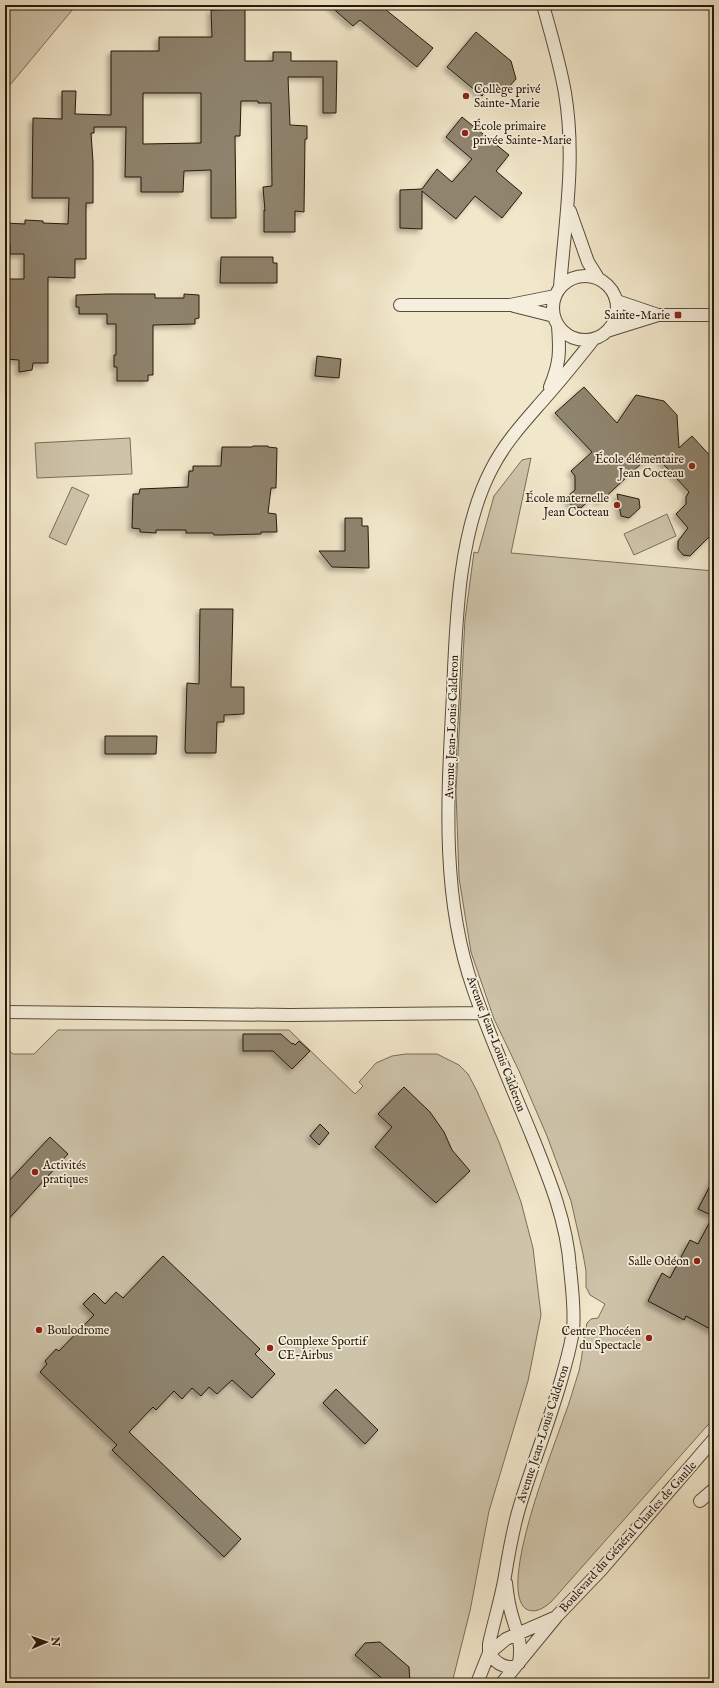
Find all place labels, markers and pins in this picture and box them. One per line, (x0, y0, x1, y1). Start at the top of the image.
place label: Collège privé Sainte-Marie (474, 82, 541, 111)
marker: Collège privé Sainte-Marie (461, 91, 471, 101)
place label: École primaire privée Sainte-Marie (473, 118, 572, 149)
marker: École primaire privée Sainte-Marie (460, 128, 470, 138)
place label: Sainte-Marie (604, 308, 670, 323)
marker: Sainte-Marie (673, 310, 683, 320)
place label: École élémentaire Jean Cocteau (595, 451, 684, 482)
marker: École élémentaire Jean Cocteau (687, 461, 697, 471)
place label: École maternelle Jean Cocteau (525, 490, 609, 521)
marker: École maternelle Jean Cocteau (612, 500, 622, 510)
place label: Activités pratiques (42, 1158, 88, 1188)
marker: Activités pratiques (30, 1167, 40, 1177)
place label: Salle Odéon (628, 1254, 690, 1269)
marker: Salle Odéon (692, 1256, 702, 1266)
place label: Boulodrome (47, 1323, 110, 1338)
place label: Centre Phocéen du Spectacle (562, 1324, 642, 1354)
marker: Boulodrome (34, 1325, 44, 1335)
marker: Centre Phocéen du Spectacle (644, 1333, 654, 1343)
place label: Complexe Sportif CE-Airbus (278, 1334, 369, 1363)
marker: Complexe Sportif CE-Airbus (265, 1343, 275, 1353)

